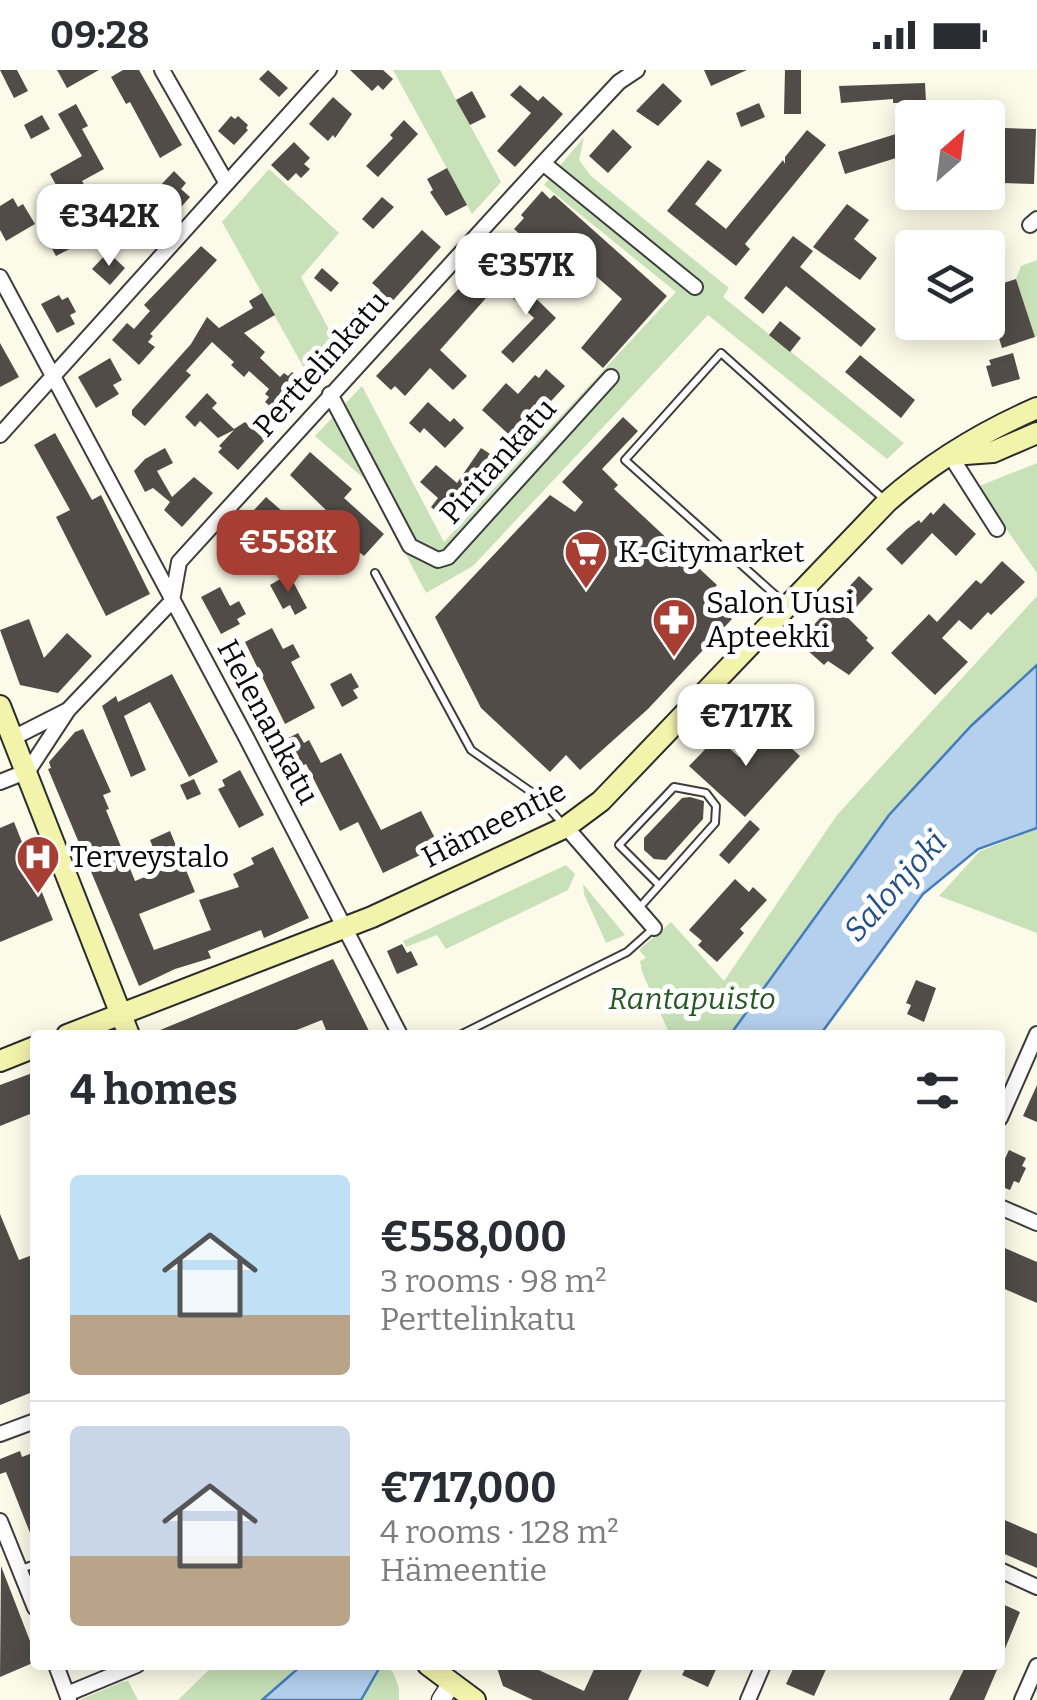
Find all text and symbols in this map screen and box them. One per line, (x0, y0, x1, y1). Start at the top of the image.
text: 09:28 (50, 12, 150, 58)
north arrow (895, 100, 1005, 210)
map controls (895, 100, 1005, 340)
pin: €342K (39, 184, 179, 269)
text: €342K (59, 197, 159, 235)
button: layers (895, 230, 1005, 340)
pin: €357K (456, 233, 596, 318)
text: €357K (477, 246, 575, 284)
street label: Perttelinkatu (246, 284, 396, 444)
street label: Piritankatu (432, 391, 564, 531)
pin: €558K (218, 510, 358, 595)
text: €558K (239, 523, 337, 561)
supermarket icon: K-Citymarket (563, 529, 609, 590)
place label: K-Citymarket (618, 534, 805, 570)
place label: Salon Uusi Apteekki (706, 585, 855, 655)
pharmacy icon: Salon Uusi Apteekki (651, 597, 697, 658)
street label: Helenankatu (210, 634, 326, 810)
pin: €717K (676, 684, 816, 769)
text: €717K (699, 697, 793, 735)
street label: Hämeentie (416, 772, 572, 876)
water label: Salonjoki (836, 823, 954, 949)
hospital icon: Terveystalo (15, 834, 61, 895)
place label: Terveystalo (70, 839, 229, 875)
park label: Rantapuisto (608, 981, 776, 1017)
icon: filters (910, 1063, 965, 1118)
text: 4 homes (70, 1065, 238, 1115)
text: €558,000 (380, 1212, 567, 1262)
icon: home (150, 1215, 270, 1335)
text: 3 rooms · 98 m² (380, 1262, 607, 1300)
text: Perttelinkatu (380, 1300, 576, 1338)
text: €717,000 (380, 1463, 557, 1513)
icon: home (150, 1466, 270, 1586)
text: 4 rooms · 128 m² (380, 1513, 619, 1551)
text: Hämeentie (380, 1551, 547, 1589)

